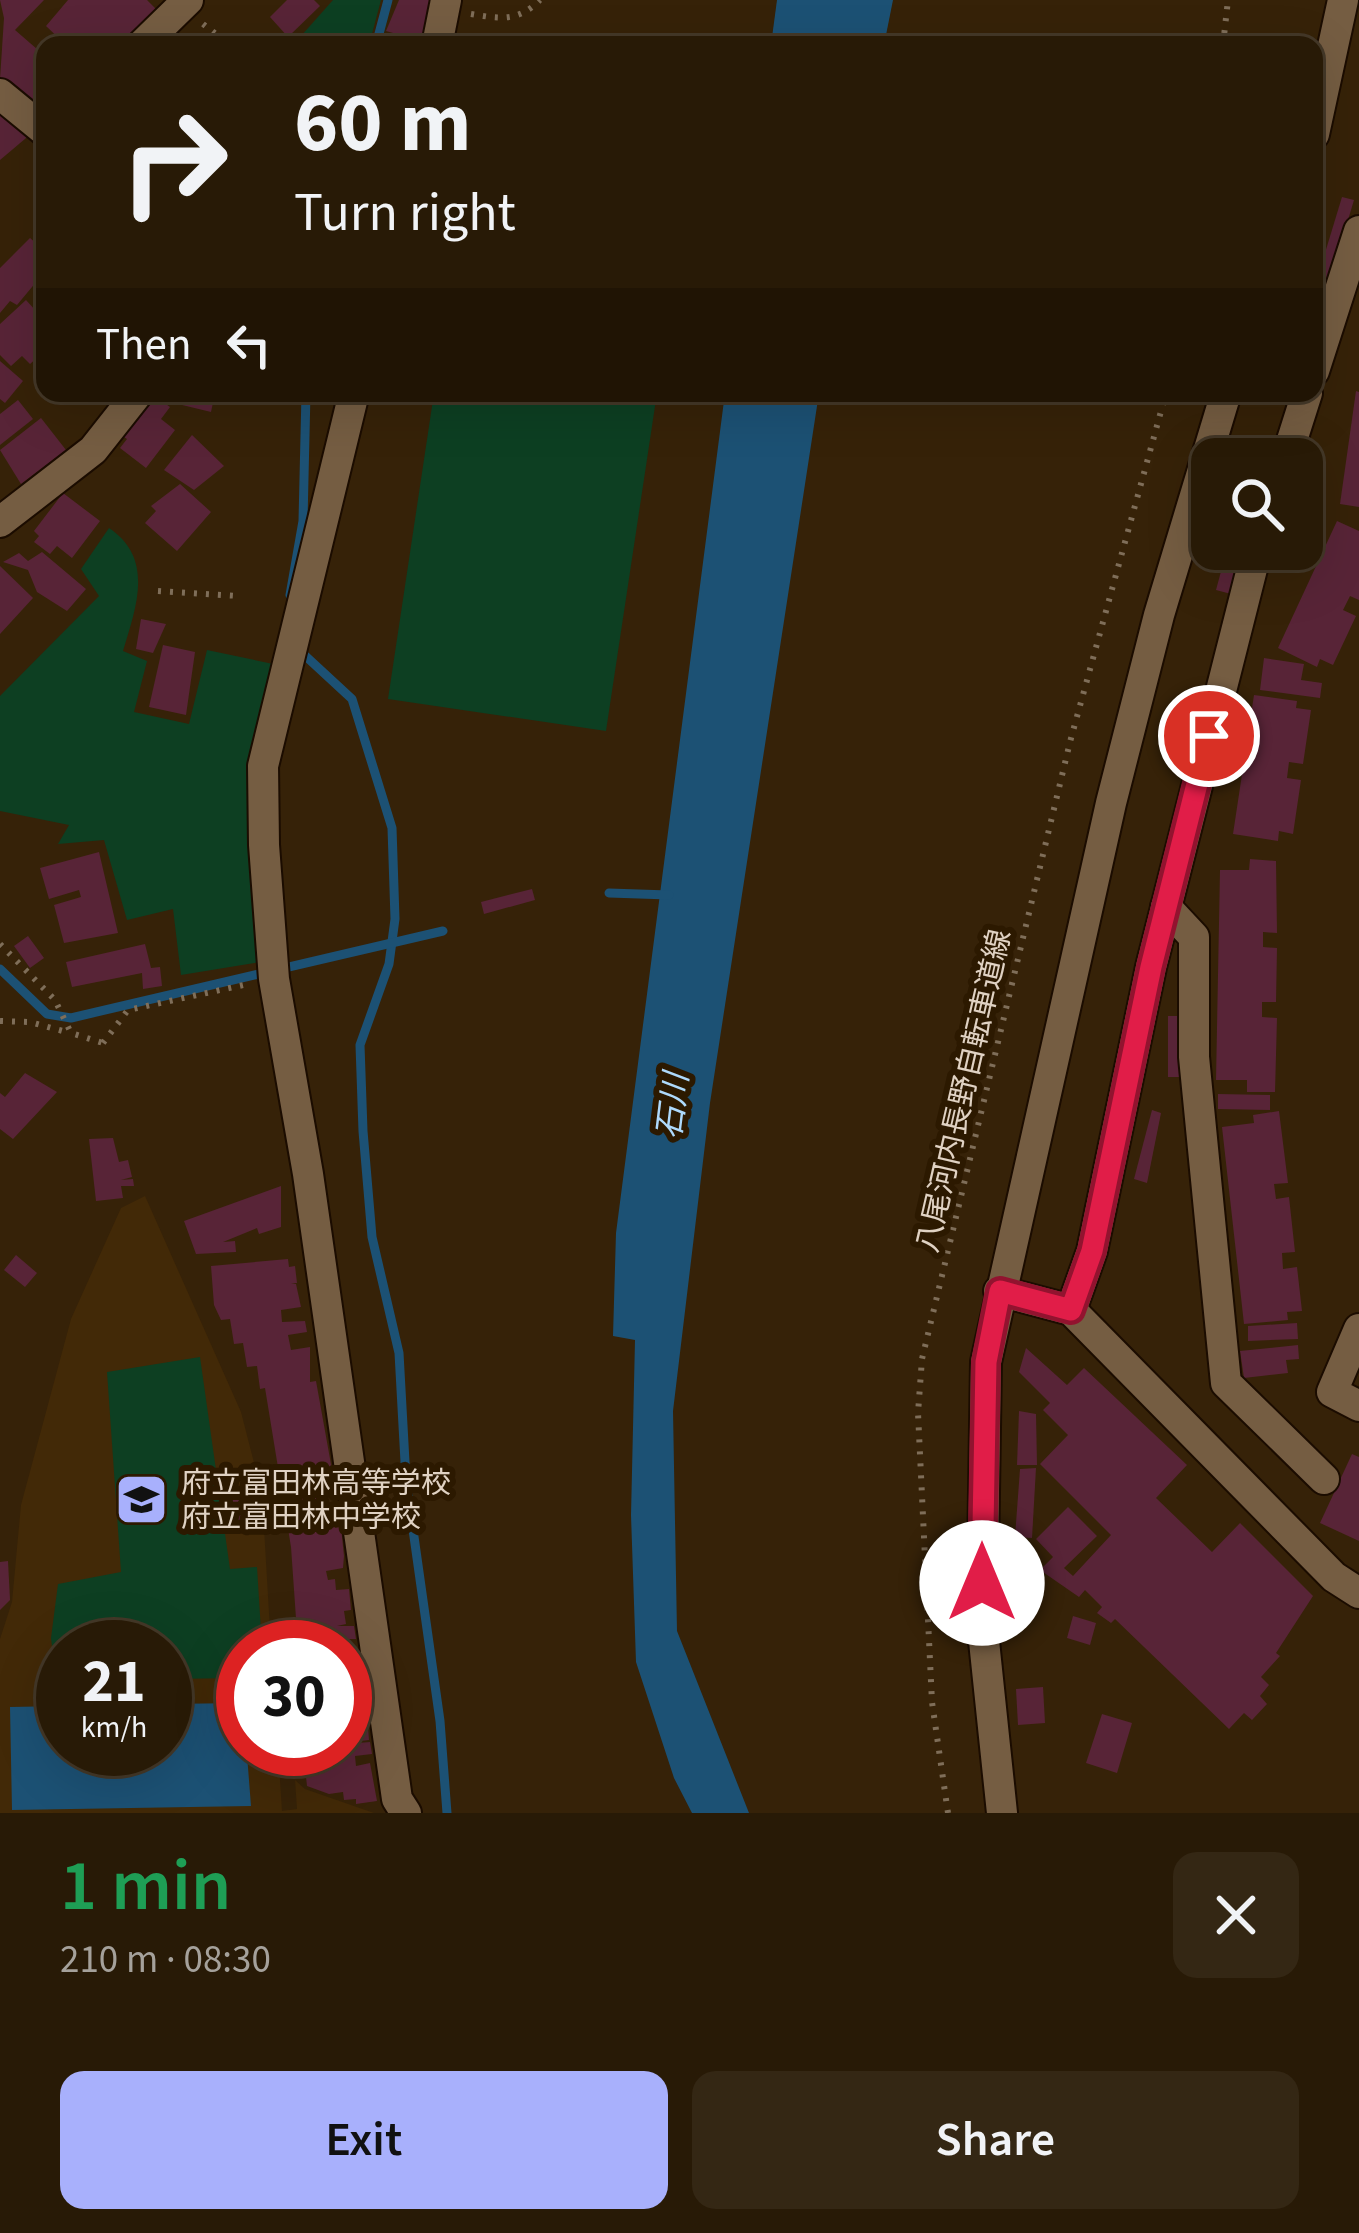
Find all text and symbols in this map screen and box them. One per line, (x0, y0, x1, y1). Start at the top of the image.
text: 60 m (294, 64, 472, 184)
icon: right (96, 84, 252, 240)
text: Turn right (294, 175, 516, 252)
icon: left (216, 312, 282, 378)
text: Then (96, 313, 192, 377)
map controls (1191, 438, 1323, 570)
button: search (1191, 438, 1323, 570)
pin (1158, 685, 1260, 787)
icon: arrive (1176, 703, 1242, 769)
street label: 八尾河内長野自転車道線 (906, 925, 1022, 1257)
water label: 石川 (646, 1067, 701, 1142)
place label: 府立富田林高等学校 府立富田林中学校 (181, 1462, 451, 1539)
school or university icon: 府立富田林高等学校 府立富田林中学校 (114, 1472, 170, 1528)
position arrow (919, 1520, 1045, 1646)
speed limit sign: 30 (216, 1620, 372, 1776)
text: 21 (82, 1640, 146, 1725)
text: km/h (81, 1706, 147, 1749)
text: 1 min (60, 1835, 231, 1938)
button: close (1173, 1852, 1299, 1978)
text: 210 m · 08:30 (60, 1932, 271, 1988)
button: Exit (60, 2071, 668, 2209)
button: Share (692, 2071, 1299, 2209)

